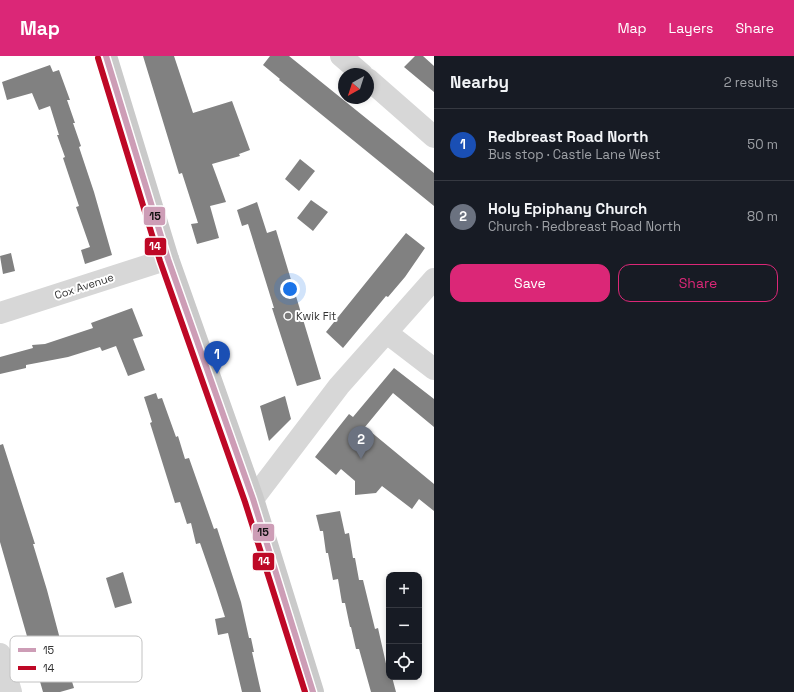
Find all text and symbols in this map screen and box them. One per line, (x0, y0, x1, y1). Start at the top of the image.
text: Map (20, 16, 60, 41)
text: Map (617, 19, 647, 37)
text: Layers (669, 19, 713, 37)
text: Share (735, 19, 774, 37)
north arrow (338, 68, 374, 104)
text: Nearby (450, 71, 509, 93)
text: 2 results (724, 74, 778, 91)
text: Redbreast Road North (488, 127, 648, 146)
text: 1 (460, 136, 466, 153)
text: 50 m (747, 136, 778, 153)
text: Bus stop · Castle Lane West (488, 146, 660, 163)
text: Holy Epiphany Church (488, 199, 647, 218)
line badge: 15 (143, 206, 166, 226)
text: 2 (459, 208, 467, 225)
text: 80 m (747, 208, 778, 225)
text: 15 (149, 209, 161, 223)
text: Church · Redbreast Road North (488, 218, 681, 235)
line badge: 14 (144, 237, 167, 256)
text: 14 (149, 239, 161, 253)
button: Save (450, 264, 610, 302)
button: Share (618, 264, 778, 302)
street label: Cox Avenue (53, 270, 115, 302)
your location (280, 279, 300, 299)
place label: Kwik Fit (296, 309, 336, 323)
marker: Kwik Fit (283, 311, 293, 321)
pin: 1 (204, 341, 230, 374)
pin: 2 (348, 426, 374, 459)
line badge: 15 (252, 523, 275, 542)
text: 15 (257, 525, 269, 539)
line badge: 14 (252, 552, 275, 571)
text: 14 (258, 554, 270, 568)
map controls (386, 572, 422, 680)
button: + (386, 572, 422, 608)
button: − (386, 608, 422, 644)
legend (10, 636, 142, 682)
text: 15 (43, 643, 55, 657)
button: locate (386, 644, 422, 680)
text: 14 (43, 661, 55, 675)

